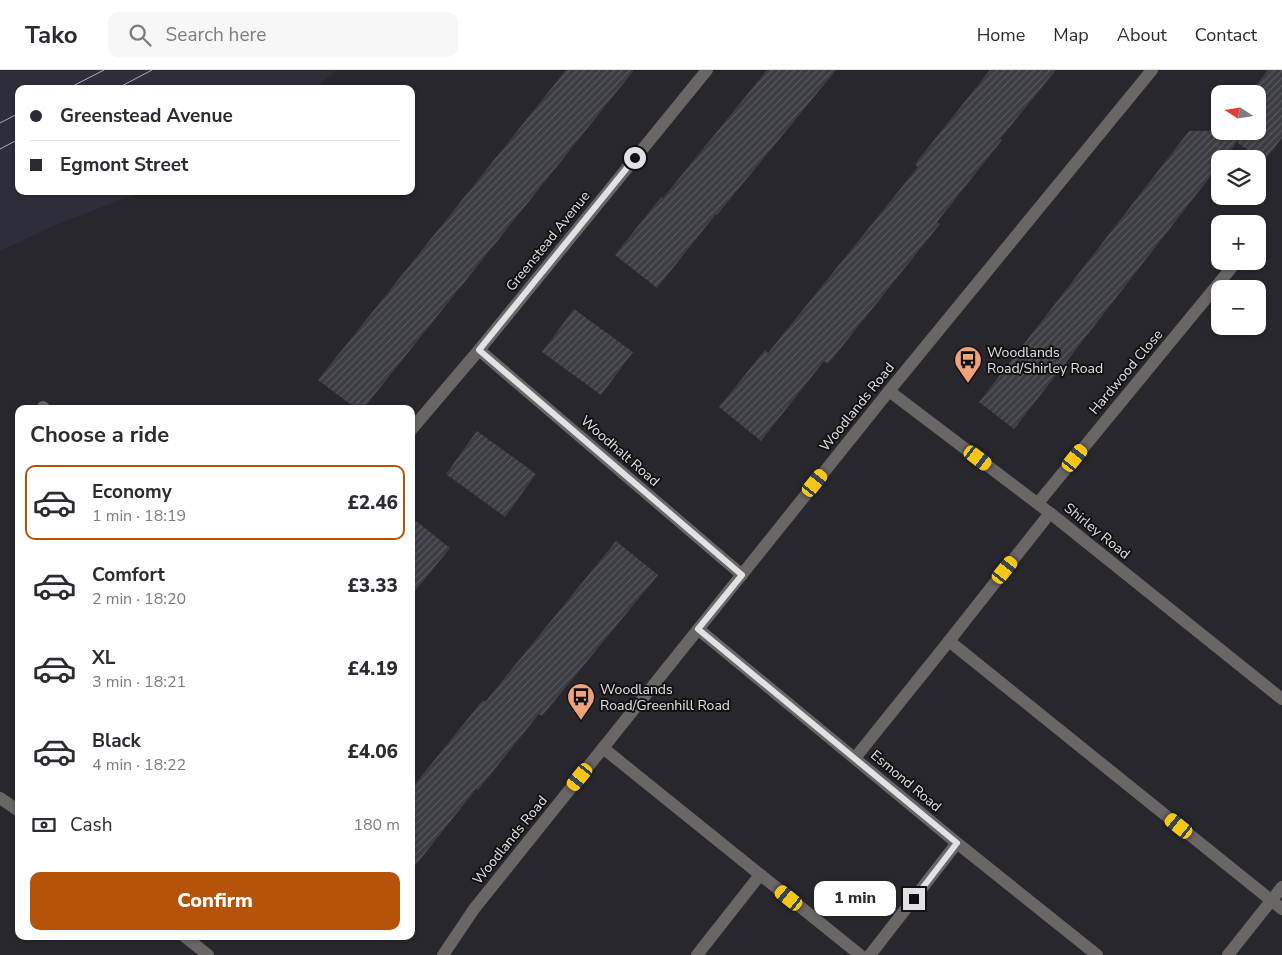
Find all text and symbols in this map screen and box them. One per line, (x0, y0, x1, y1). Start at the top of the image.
search box (108, 12, 458, 57)
text: Tako (25, 19, 78, 51)
icon: search (126, 21, 154, 49)
text: Search here (166, 22, 266, 48)
text: Home (977, 23, 1025, 47)
text: Map (1053, 23, 1089, 47)
text: About (1117, 23, 1167, 47)
text: Contact (1195, 23, 1257, 47)
north arrow (1211, 85, 1266, 140)
map controls (1211, 85, 1266, 335)
text: Greenstead Avenue (60, 103, 233, 129)
route start (624, 147, 646, 169)
button: layers (1211, 150, 1266, 205)
text: Egmont Street (60, 152, 188, 178)
street label: Greenstead Avenue (502, 187, 594, 295)
button: + (1211, 215, 1266, 270)
button: − (1211, 280, 1266, 335)
street label: Hardwood Close (1085, 325, 1167, 419)
place label: Woodlands Road/Shirley Road (987, 343, 1103, 378)
bus stop icon: Woodlands Road/Shirley Road (953, 345, 983, 384)
street label: Woodlands Road (815, 359, 899, 455)
street label: Woodhalt Road (576, 411, 664, 491)
text: Choose a ride (30, 420, 169, 450)
car (1059, 442, 1090, 474)
car (961, 443, 994, 473)
car (799, 467, 830, 499)
text: Economy (92, 479, 172, 505)
icon: car (32, 480, 77, 525)
text: £2.46 (347, 490, 398, 516)
street label: Shirley Road (1060, 499, 1134, 563)
text: 1 min · 18:19 (92, 505, 186, 527)
car (989, 554, 1020, 586)
text: Comfort (92, 562, 165, 588)
icon: car (32, 563, 77, 608)
text: £3.33 (347, 573, 398, 599)
text: 2 min · 18:20 (92, 588, 186, 610)
text: XL (92, 645, 115, 671)
icon: car (32, 646, 77, 691)
text: £4.19 (347, 656, 398, 682)
text: 3 min · 18:21 (92, 671, 186, 693)
place label: Woodlands Road/Greenhill Road (600, 680, 730, 715)
bus stop icon: Woodlands Road/Greenhill Road (566, 682, 596, 721)
text: Black (92, 728, 141, 754)
icon: car (32, 729, 77, 774)
text: £4.06 (347, 739, 398, 765)
street label: Esmond Road (867, 746, 945, 816)
text: 4 min · 18:22 (92, 754, 186, 776)
car (564, 761, 595, 793)
street label: Woodlands Road (468, 792, 552, 888)
icon: cash (30, 811, 58, 839)
car (1162, 811, 1195, 841)
text: Cash (70, 812, 112, 838)
text: 180 m (353, 814, 400, 836)
button: Confirm (30, 872, 400, 930)
callout: 1 min (814, 882, 896, 916)
car (772, 883, 805, 913)
text: 1 min (834, 887, 876, 909)
route end (903, 888, 925, 910)

